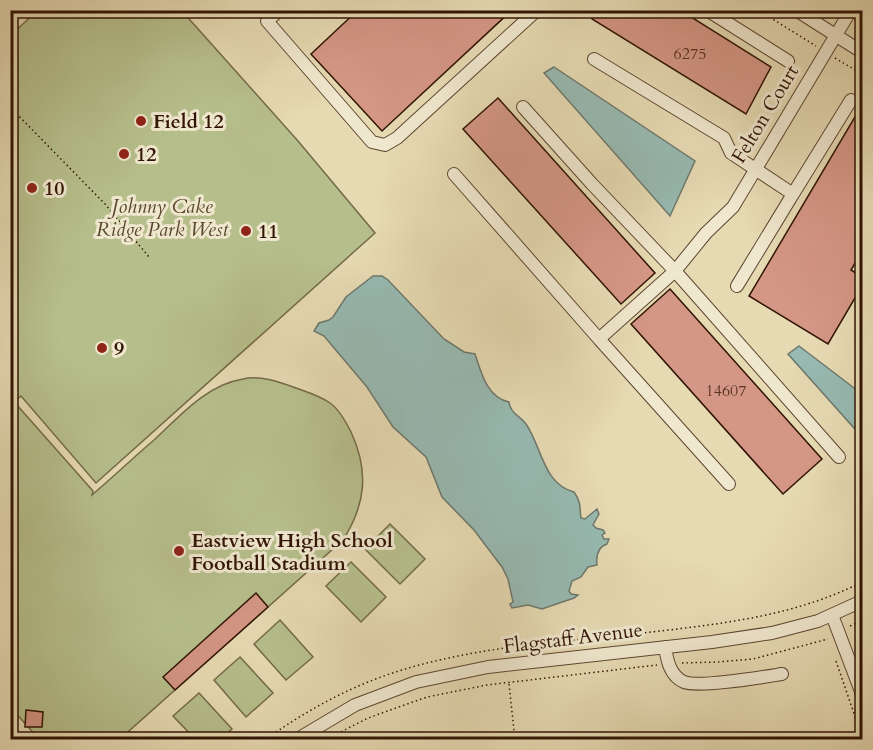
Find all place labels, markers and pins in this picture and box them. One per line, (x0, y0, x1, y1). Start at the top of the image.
place label: Field 12 (153, 108, 224, 135)
marker: Field 12 (134, 114, 148, 128)
place label: 12 (136, 141, 157, 168)
marker: 12 (117, 147, 131, 161)
place label: 10 (44, 175, 65, 202)
marker: 10 (25, 181, 39, 195)
place label: 11 (258, 218, 279, 245)
marker: 11 (239, 224, 253, 238)
place label: 9 (114, 335, 124, 362)
marker: 9 (95, 341, 109, 355)
place label: Eastview High School Football Stadium (191, 527, 393, 577)
marker: Eastview High School Football Stadium (172, 544, 186, 558)

